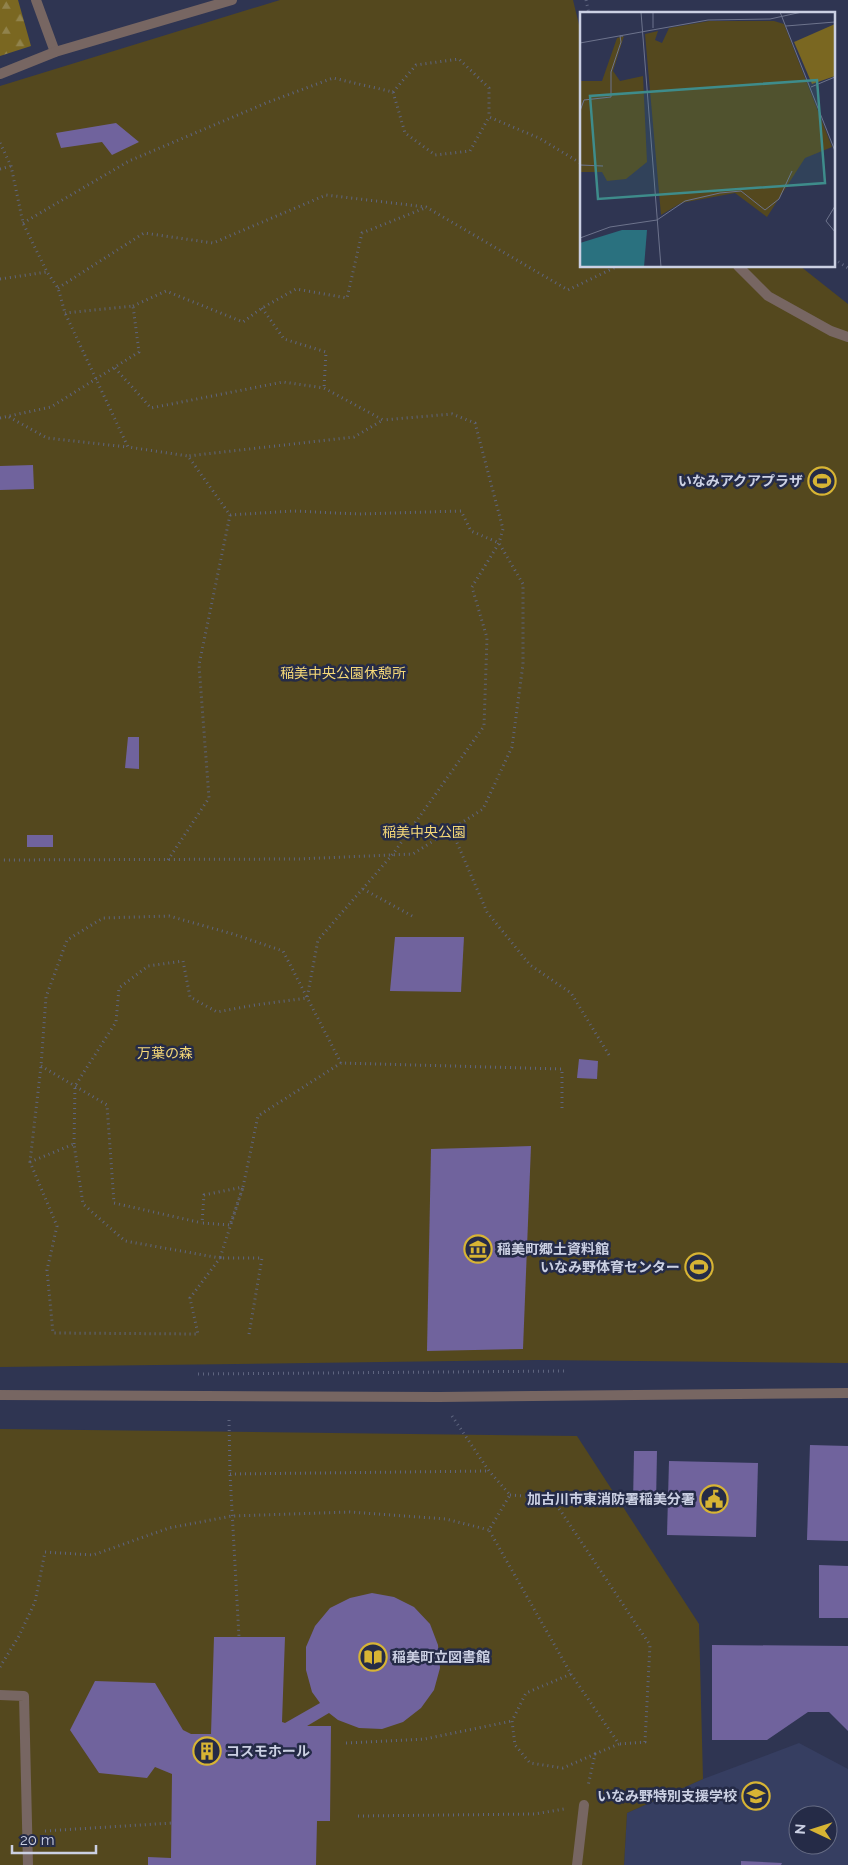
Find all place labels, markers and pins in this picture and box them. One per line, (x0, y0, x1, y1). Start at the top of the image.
sports icon: いなみアクアプラザ (807, 466, 837, 496)
place label: いなみアクアプラザ (678, 473, 803, 489)
museum icon: 稲美町郷土資料館 (463, 1234, 493, 1264)
place label: 稲美町郷土資料館 (497, 1241, 609, 1257)
sports icon: いなみ野体育センター (684, 1252, 714, 1282)
place label: いなみ野体育センター (540, 1259, 680, 1275)
public building icon: 加古川市東消防署稲美分署 (699, 1484, 729, 1514)
place label: 加古川市東消防署稲美分署 (527, 1491, 695, 1507)
library icon: 稲美町立図書館 (358, 1642, 388, 1672)
place label: 稲美町立図書館 (392, 1649, 490, 1665)
building icon: コスモホール (192, 1736, 222, 1766)
place label: コスモホール (226, 1743, 310, 1759)
school or university icon: いなみ野特別支援学校 (741, 1781, 771, 1811)
place label: いなみ野特別支援学校 (597, 1788, 737, 1804)

